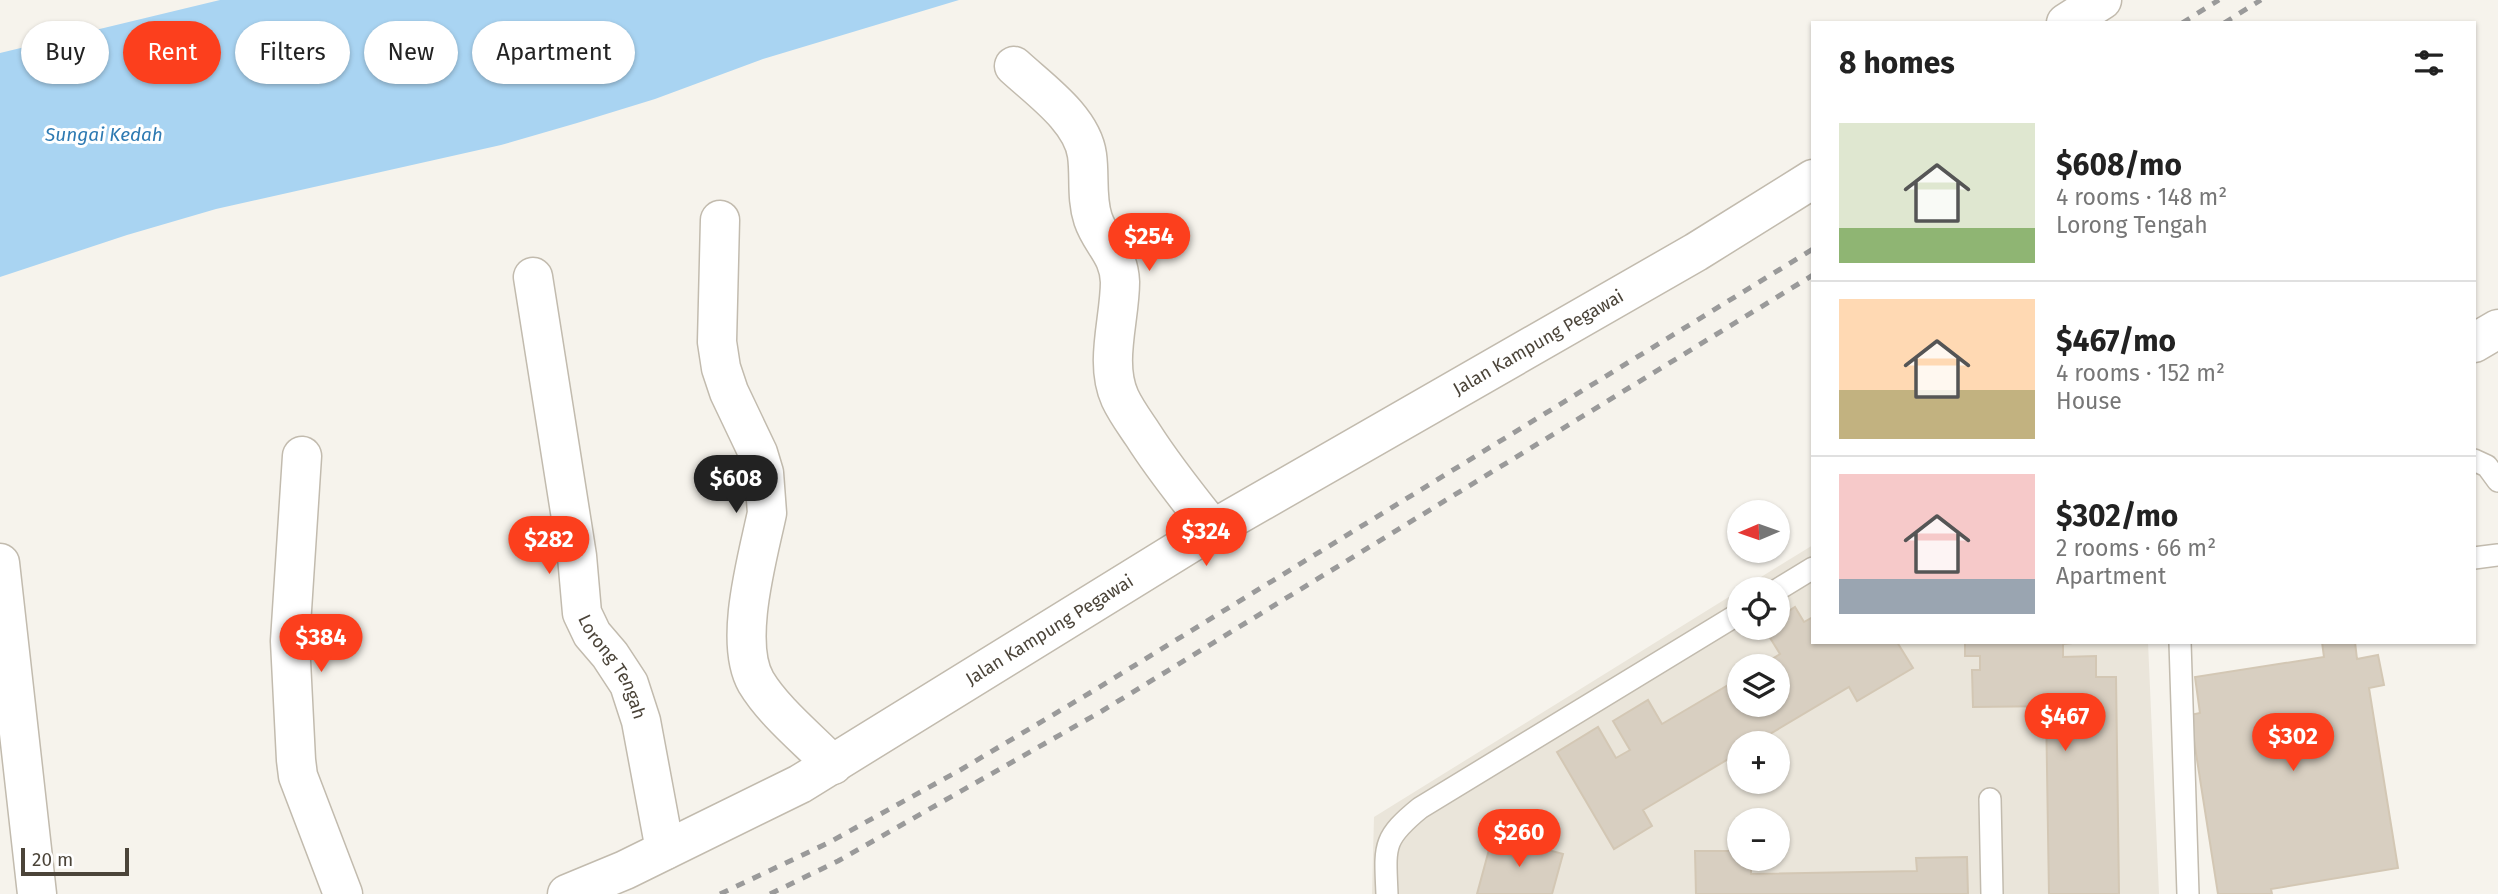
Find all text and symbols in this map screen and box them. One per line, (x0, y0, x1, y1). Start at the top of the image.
chip: Buy (21, 21, 109, 84)
chip: Rent (123, 21, 221, 84)
chip: Filters (235, 21, 350, 84)
chip: New (364, 21, 458, 84)
chip: Apartment (472, 21, 635, 84)
icon: filters (2410, 44, 2448, 82)
text: 8 homes (1839, 45, 1955, 81)
water label: Sungai Kedah (44, 123, 163, 146)
text: $608/mo (2056, 147, 2182, 183)
icon: home (1895, 151, 1979, 235)
text: 4 rooms · 148 m² (2056, 183, 2227, 211)
text: Lorong Tengah (2056, 211, 2208, 239)
pin: $254 (1108, 214, 1190, 273)
text: $254 (1124, 222, 1174, 250)
street label: Jalan Kampung Pegawai (1449, 285, 1627, 400)
text: $467/mo (2056, 323, 2176, 359)
icon: home (1895, 327, 1979, 411)
text: 4 rooms · 152 m² (2056, 359, 2225, 387)
text: House (2056, 387, 2122, 415)
pin: $608 (695, 456, 777, 515)
text: $608 (710, 464, 762, 492)
text: $302/mo (2056, 498, 2178, 534)
north arrow (1727, 500, 1790, 564)
map controls (1727, 500, 1790, 871)
icon: home (1895, 502, 1979, 586)
pin: $324 (1165, 508, 1247, 568)
pin: $282 (508, 516, 590, 576)
text: $324 (1182, 517, 1230, 545)
text: $282 (524, 525, 574, 553)
text: 2 rooms · 66 m² (2056, 534, 2216, 562)
text: Apartment (2056, 562, 2166, 590)
street label: Jalan Kampung Pegawai (962, 570, 1137, 690)
button: locate (1727, 577, 1790, 640)
street label: Lorong Tengah (573, 611, 651, 722)
pin: $384 (280, 614, 362, 674)
text: $384 (296, 623, 346, 651)
button: layers (1727, 654, 1790, 717)
pin: $467 (2024, 694, 2106, 753)
text: $467 (2041, 702, 2089, 730)
pin: $302 (2252, 714, 2334, 773)
text: $302 (2268, 722, 2318, 750)
button: + (1727, 731, 1790, 794)
button: − (1727, 808, 1790, 871)
pin: $260 (1478, 810, 1560, 869)
text: $260 (1494, 818, 1544, 846)
scale bar (21, 845, 130, 877)
text: 20 m (32, 848, 73, 871)

